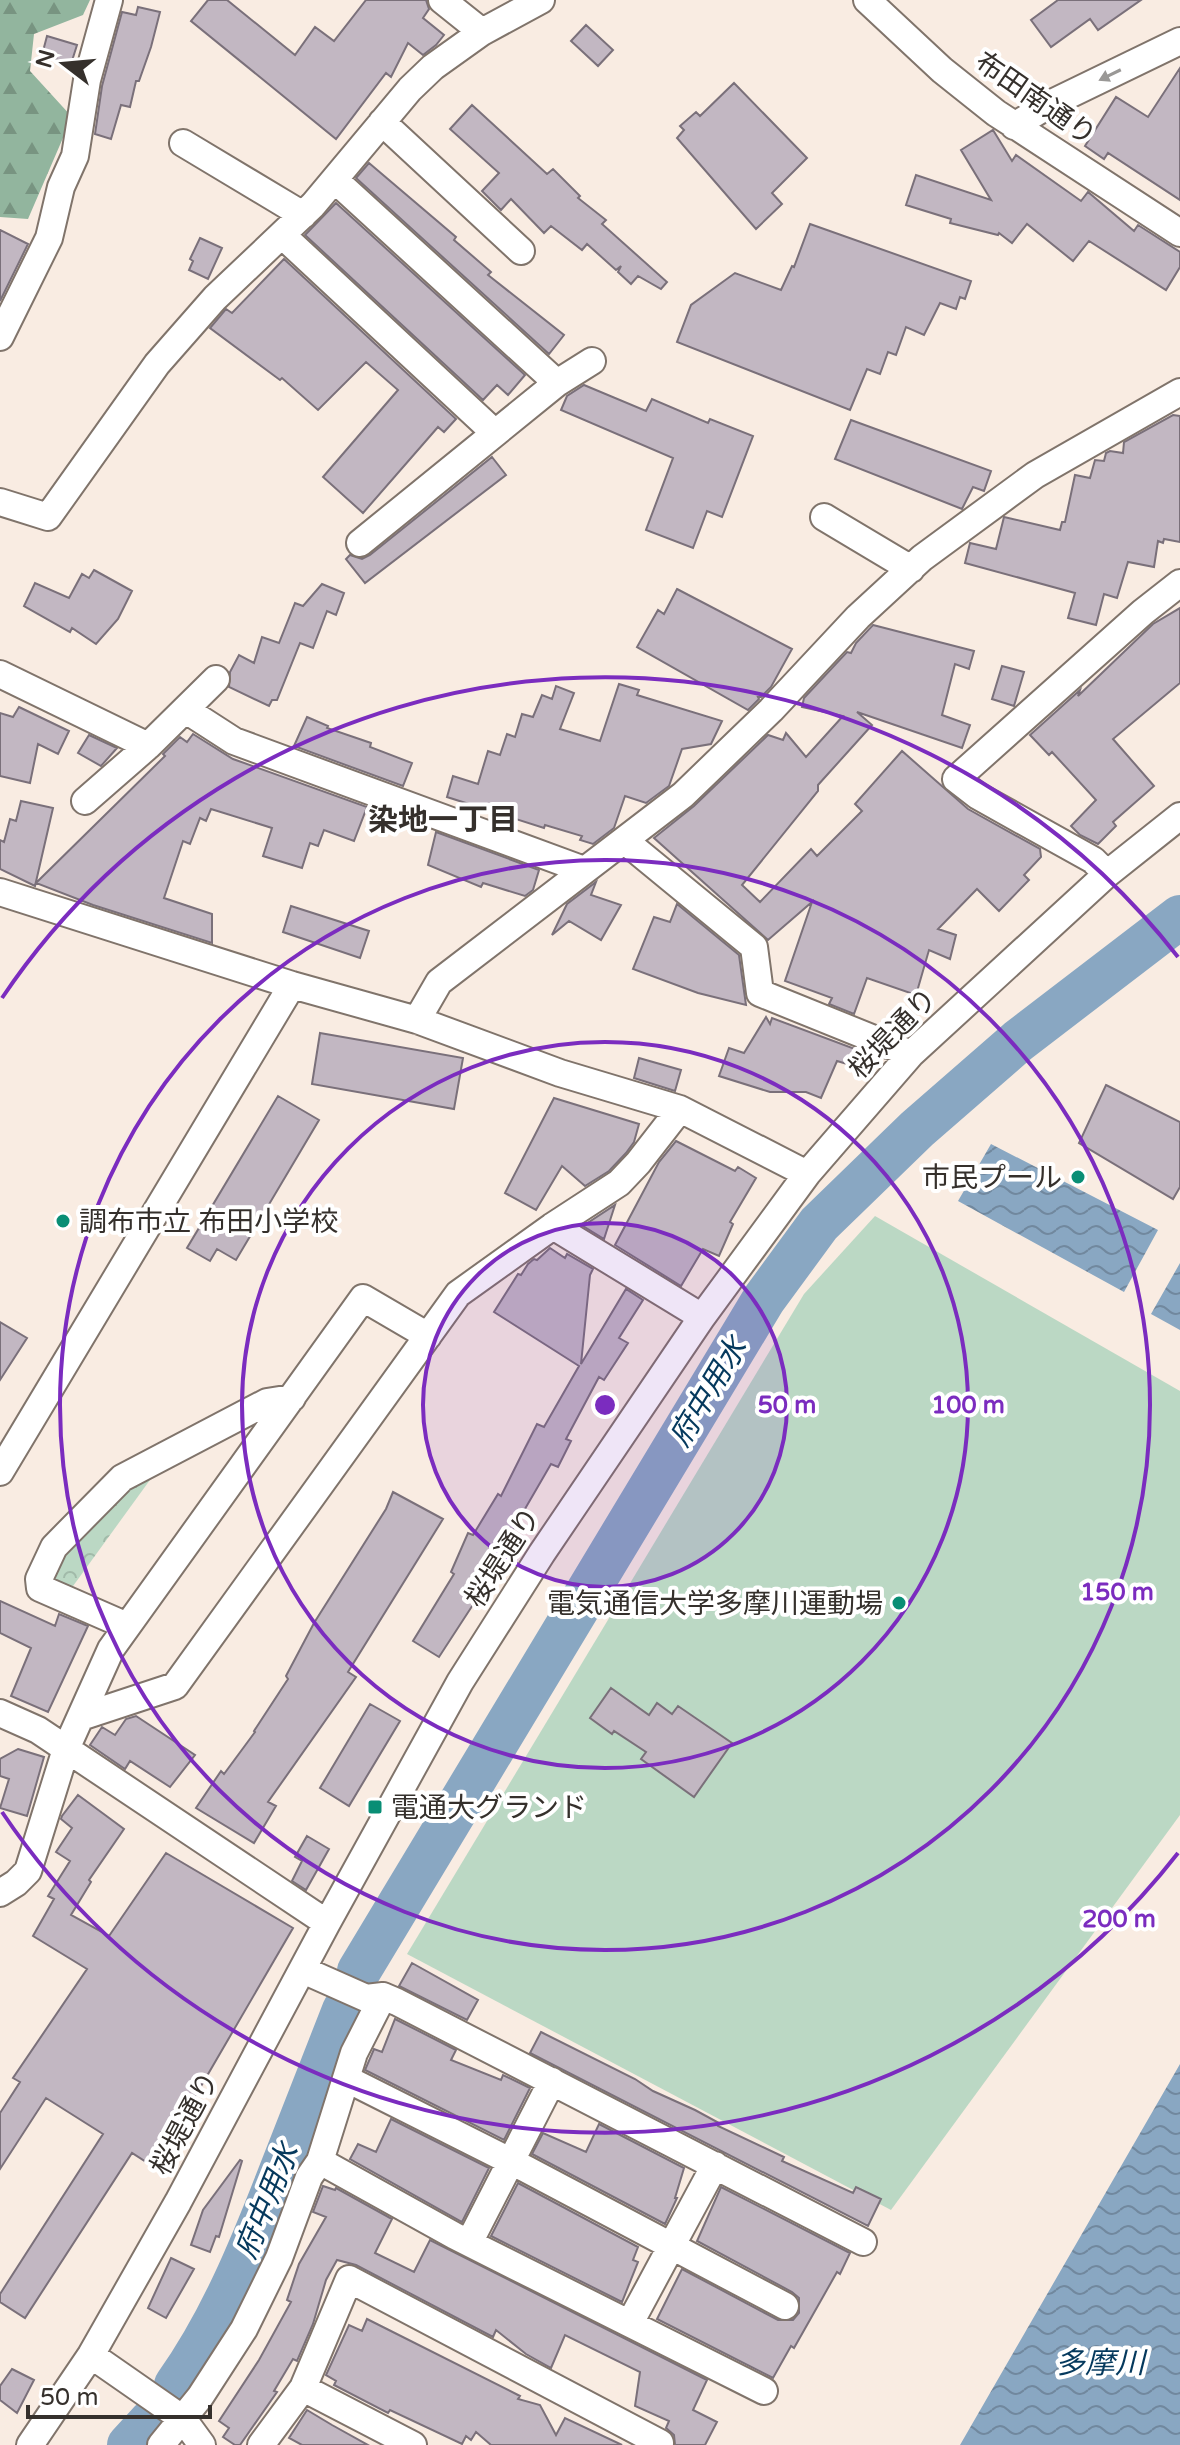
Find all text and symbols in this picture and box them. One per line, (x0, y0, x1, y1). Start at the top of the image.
north arrow (24, 24, 104, 104)
street label: 布田南通り (968, 45, 1103, 153)
text: N (31, 47, 61, 71)
one-way arrow (1098, 68, 1122, 82)
district label: 染地一丁目 (368, 802, 518, 839)
street label: 桜堤通り (842, 982, 944, 1086)
place label: 市民プール (922, 1161, 1062, 1195)
marker: 市民プール (1069, 1168, 1087, 1186)
place label: 調布市立 布田小学校 (79, 1205, 338, 1239)
marker: 調布市立 布田小学校 (54, 1212, 72, 1230)
water label: 府中用水 (662, 1329, 757, 1453)
centre of rings (591, 1391, 619, 1419)
text: 50 m (758, 1391, 816, 1420)
text: 100 m (931, 1391, 1005, 1420)
street label: 桜堤通り (458, 1501, 548, 1614)
text: 150 m (1080, 1578, 1154, 1607)
place label: 電気通信大学多摩川運動場 (547, 1587, 883, 1621)
marker: 電気通信大学多摩川運動場 (890, 1594, 908, 1612)
place label: 電通大グランド (391, 1791, 587, 1825)
marker: 電通大グランド (366, 1798, 384, 1816)
text: 200 m (1082, 1905, 1156, 1934)
street label: 桜堤通り (144, 2066, 226, 2181)
water label: 府中用水 (228, 2136, 308, 2264)
water label: 多摩川 (1055, 2345, 1148, 2382)
scale bar (28, 2369, 210, 2419)
text: 50 m (40, 2383, 98, 2412)

